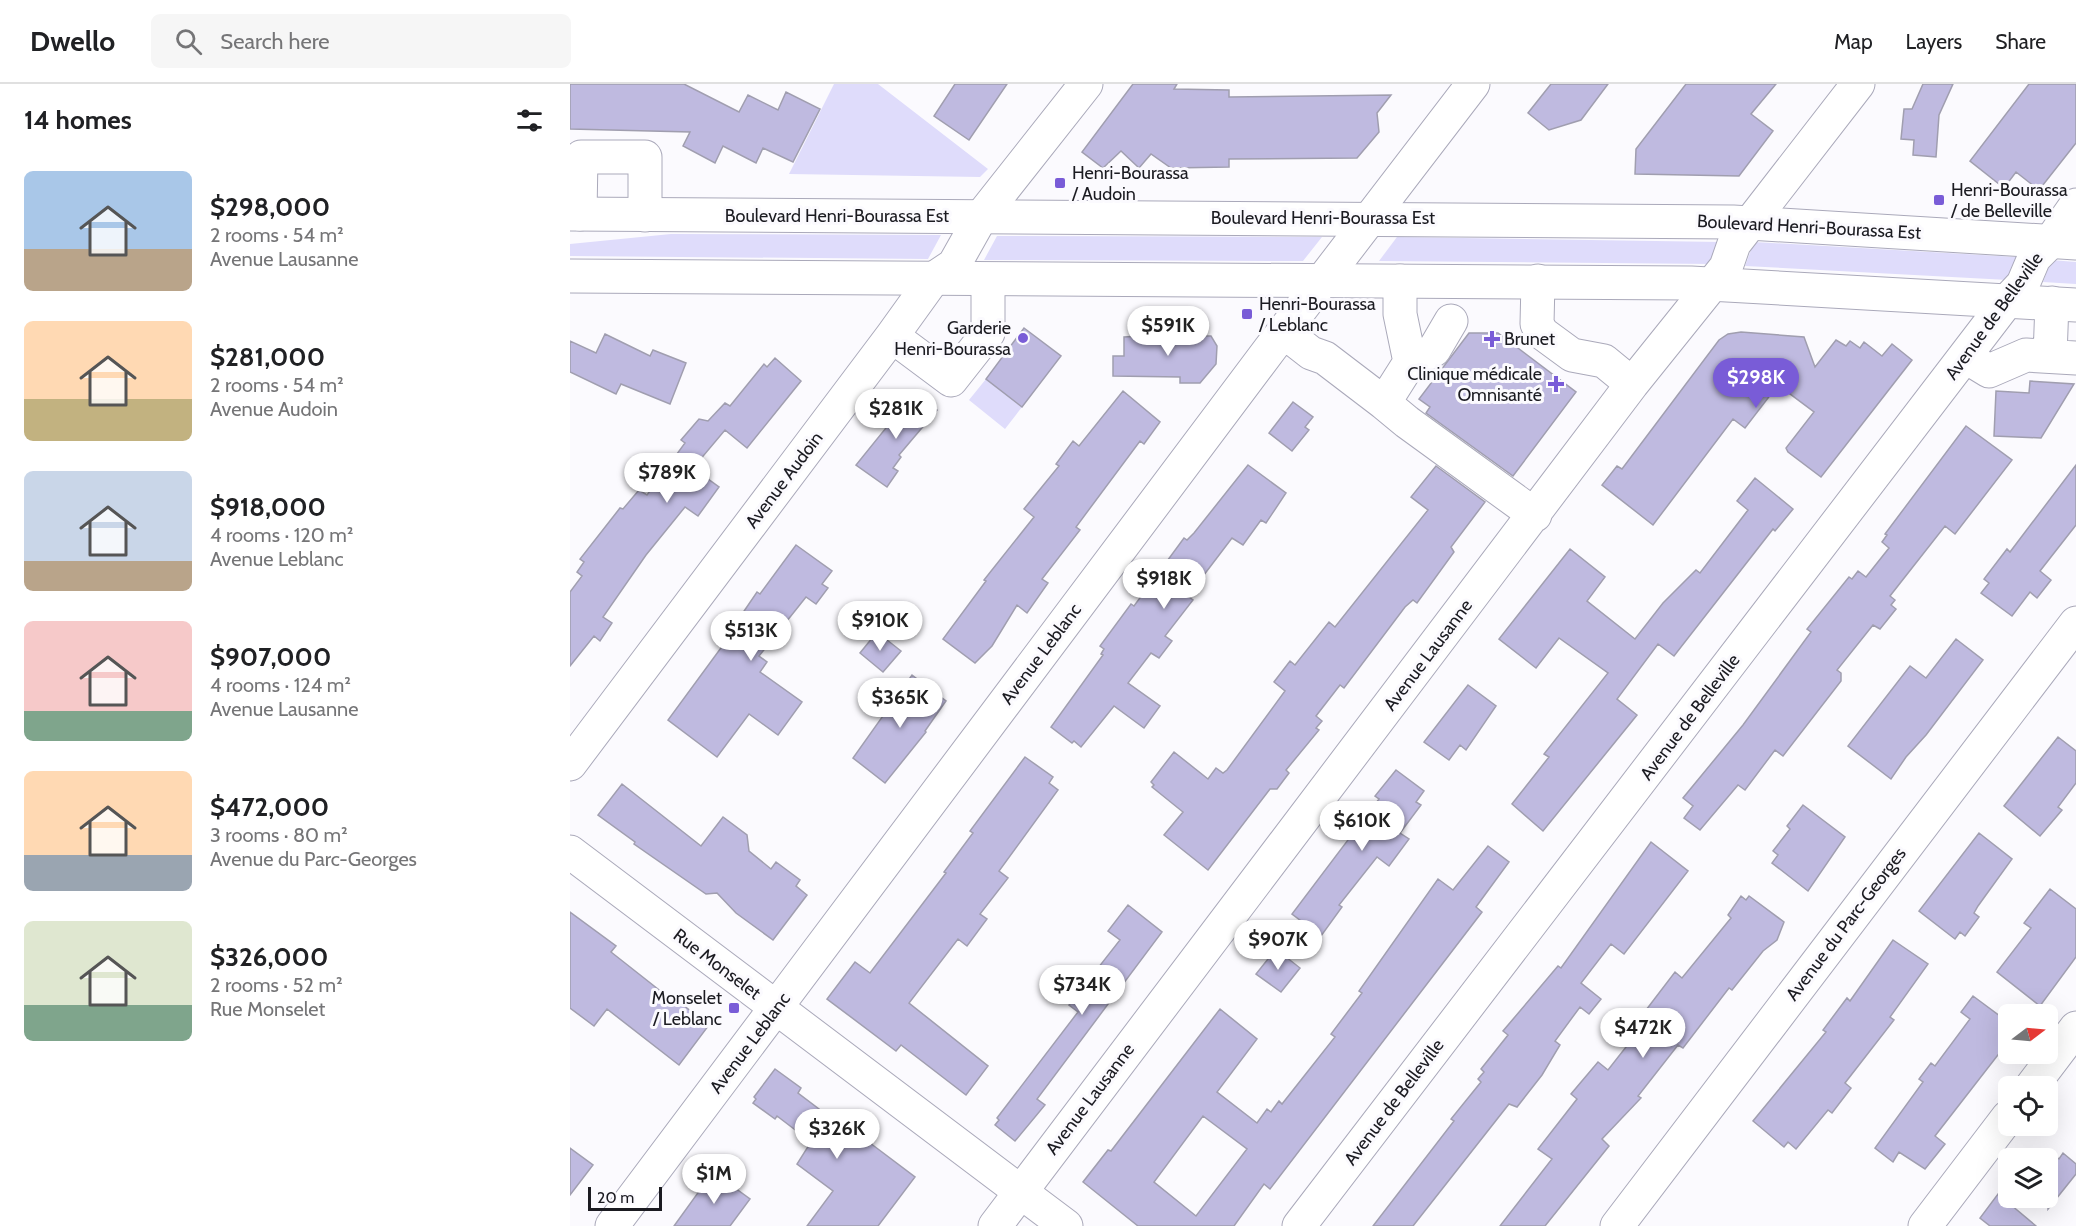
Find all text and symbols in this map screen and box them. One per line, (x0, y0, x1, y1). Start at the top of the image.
search box (151, 14, 571, 68)
text: Dwello (30, 24, 115, 58)
icon: search (172, 25, 205, 58)
text: Search here (220, 28, 330, 55)
text: Map (1834, 29, 1873, 54)
text: Layers (1906, 29, 1962, 54)
text: Share (1995, 29, 2046, 54)
text: 14 homes (24, 104, 132, 136)
icon: filters (513, 104, 546, 137)
place label: Henri-Bourassa / Audoin (1071, 162, 1189, 205)
marker: Henri-Bourassa / Audoin (1053, 176, 1067, 190)
place label: Henri-Bourassa / de Belleville (1950, 179, 2068, 222)
text: $298,000 (210, 191, 330, 223)
marker: Henri-Bourassa / de Belleville (1932, 193, 1946, 207)
icon: home (72, 195, 144, 267)
street label: Boulevard Henri-Bourassa Est (725, 205, 949, 227)
street label: Boulevard Henri-Bourassa Est (1211, 207, 1435, 229)
street label: Boulevard Henri-Bourassa Est (1696, 210, 1922, 244)
text: 2 rooms · 54 m² (210, 223, 344, 247)
text: Avenue Lausanne (210, 247, 359, 271)
street label: Avenue de Belleville (1940, 248, 2048, 384)
place label: Henri-Bourassa / Leblanc (1258, 293, 1376, 336)
pin: $591K (1126, 306, 1210, 357)
marker: Henri-Bourassa / Leblanc (1240, 307, 1254, 321)
text: $591K (1141, 313, 1195, 337)
place label: Garderie Henri-Bourassa (894, 317, 1011, 360)
place label: Brunet (1504, 328, 1555, 350)
marker: Garderie Henri-Bourassa (1016, 331, 1030, 345)
marker: Brunet (1485, 332, 1499, 346)
text: $281,000 (210, 341, 325, 373)
icon: home (72, 345, 144, 417)
pin: $298K (1714, 358, 1798, 409)
place label: Clinique médicale Omnisanté (1407, 363, 1542, 406)
text: $298K (1727, 365, 1785, 389)
text: 2 rooms · 54 m² (210, 373, 344, 397)
marker: Clinique médicale Omnisanté (1547, 375, 1565, 393)
pin: $281K (854, 389, 938, 440)
text: $281K (869, 396, 923, 420)
text: Avenue Audoin (210, 397, 338, 421)
street label: Avenue Audoin (741, 427, 827, 533)
pin: $789K (625, 453, 709, 504)
text: $789K (638, 460, 696, 484)
text: $918,000 (210, 491, 326, 523)
icon: home (72, 495, 144, 567)
text: 4 rooms · 120 m² (210, 523, 353, 547)
text: Avenue Leblanc (210, 547, 344, 571)
pin: $918K (1122, 559, 1206, 610)
text: $918K (1137, 566, 1191, 590)
street label: Avenue Lausanne (1379, 595, 1477, 715)
street label: Avenue Leblanc (996, 599, 1086, 709)
pin: $910K (838, 601, 922, 652)
text: $910K (852, 608, 908, 632)
pin: $513K (709, 611, 793, 662)
text: $513K (724, 618, 778, 642)
text: $907,000 (210, 641, 331, 673)
icon: home (72, 645, 144, 717)
street label: Avenue de Belleville (1635, 650, 1745, 784)
text: 4 rooms · 124 m² (210, 673, 351, 697)
pin: $365K (858, 678, 942, 729)
text: $365K (872, 685, 928, 709)
text: Avenue Lausanne (210, 697, 359, 721)
text: $472,000 (210, 791, 329, 823)
icon: home (72, 795, 144, 867)
pin: $610K (1320, 801, 1404, 852)
text: $610K (1334, 808, 1390, 832)
text: 3 rooms · 80 m² (210, 823, 348, 847)
street label: Avenue du Parc-Georges (1781, 843, 1911, 1005)
text: Avenue du Parc-Georges (210, 847, 417, 871)
pin: $907K (1236, 920, 1320, 971)
street label: Rue Monselet (669, 924, 765, 1004)
text: $907K (1248, 927, 1308, 951)
text: $326,000 (210, 941, 328, 973)
icon: home (72, 945, 144, 1017)
pin: $734K (1040, 965, 1124, 1016)
text: $734K (1053, 972, 1111, 996)
text: 2 rooms · 52 m² (210, 973, 343, 997)
place label: Monselet / Leblanc (652, 987, 722, 1030)
street label: Avenue Leblanc (705, 988, 795, 1098)
text: Rue Monselet (210, 997, 325, 1021)
marker: Monselet / Leblanc (727, 1001, 741, 1015)
north arrow (1998, 1004, 2058, 1064)
map controls (1998, 1004, 2058, 1208)
pin: $472K (1601, 1008, 1685, 1059)
text: $472K (1614, 1015, 1672, 1039)
street label: Avenue de Belleville (1339, 1035, 1449, 1169)
street label: Avenue Lausanne (1041, 1039, 1139, 1159)
button: locate (1998, 1076, 2058, 1136)
pin: $326K (795, 1109, 879, 1160)
text: $326K (809, 1116, 865, 1140)
button: layers (1998, 1148, 2058, 1208)
pin: $1M (685, 1154, 743, 1205)
text: $1M (696, 1161, 732, 1185)
scale bar (588, 1184, 662, 1212)
text: 20 m (597, 1188, 634, 1207)

